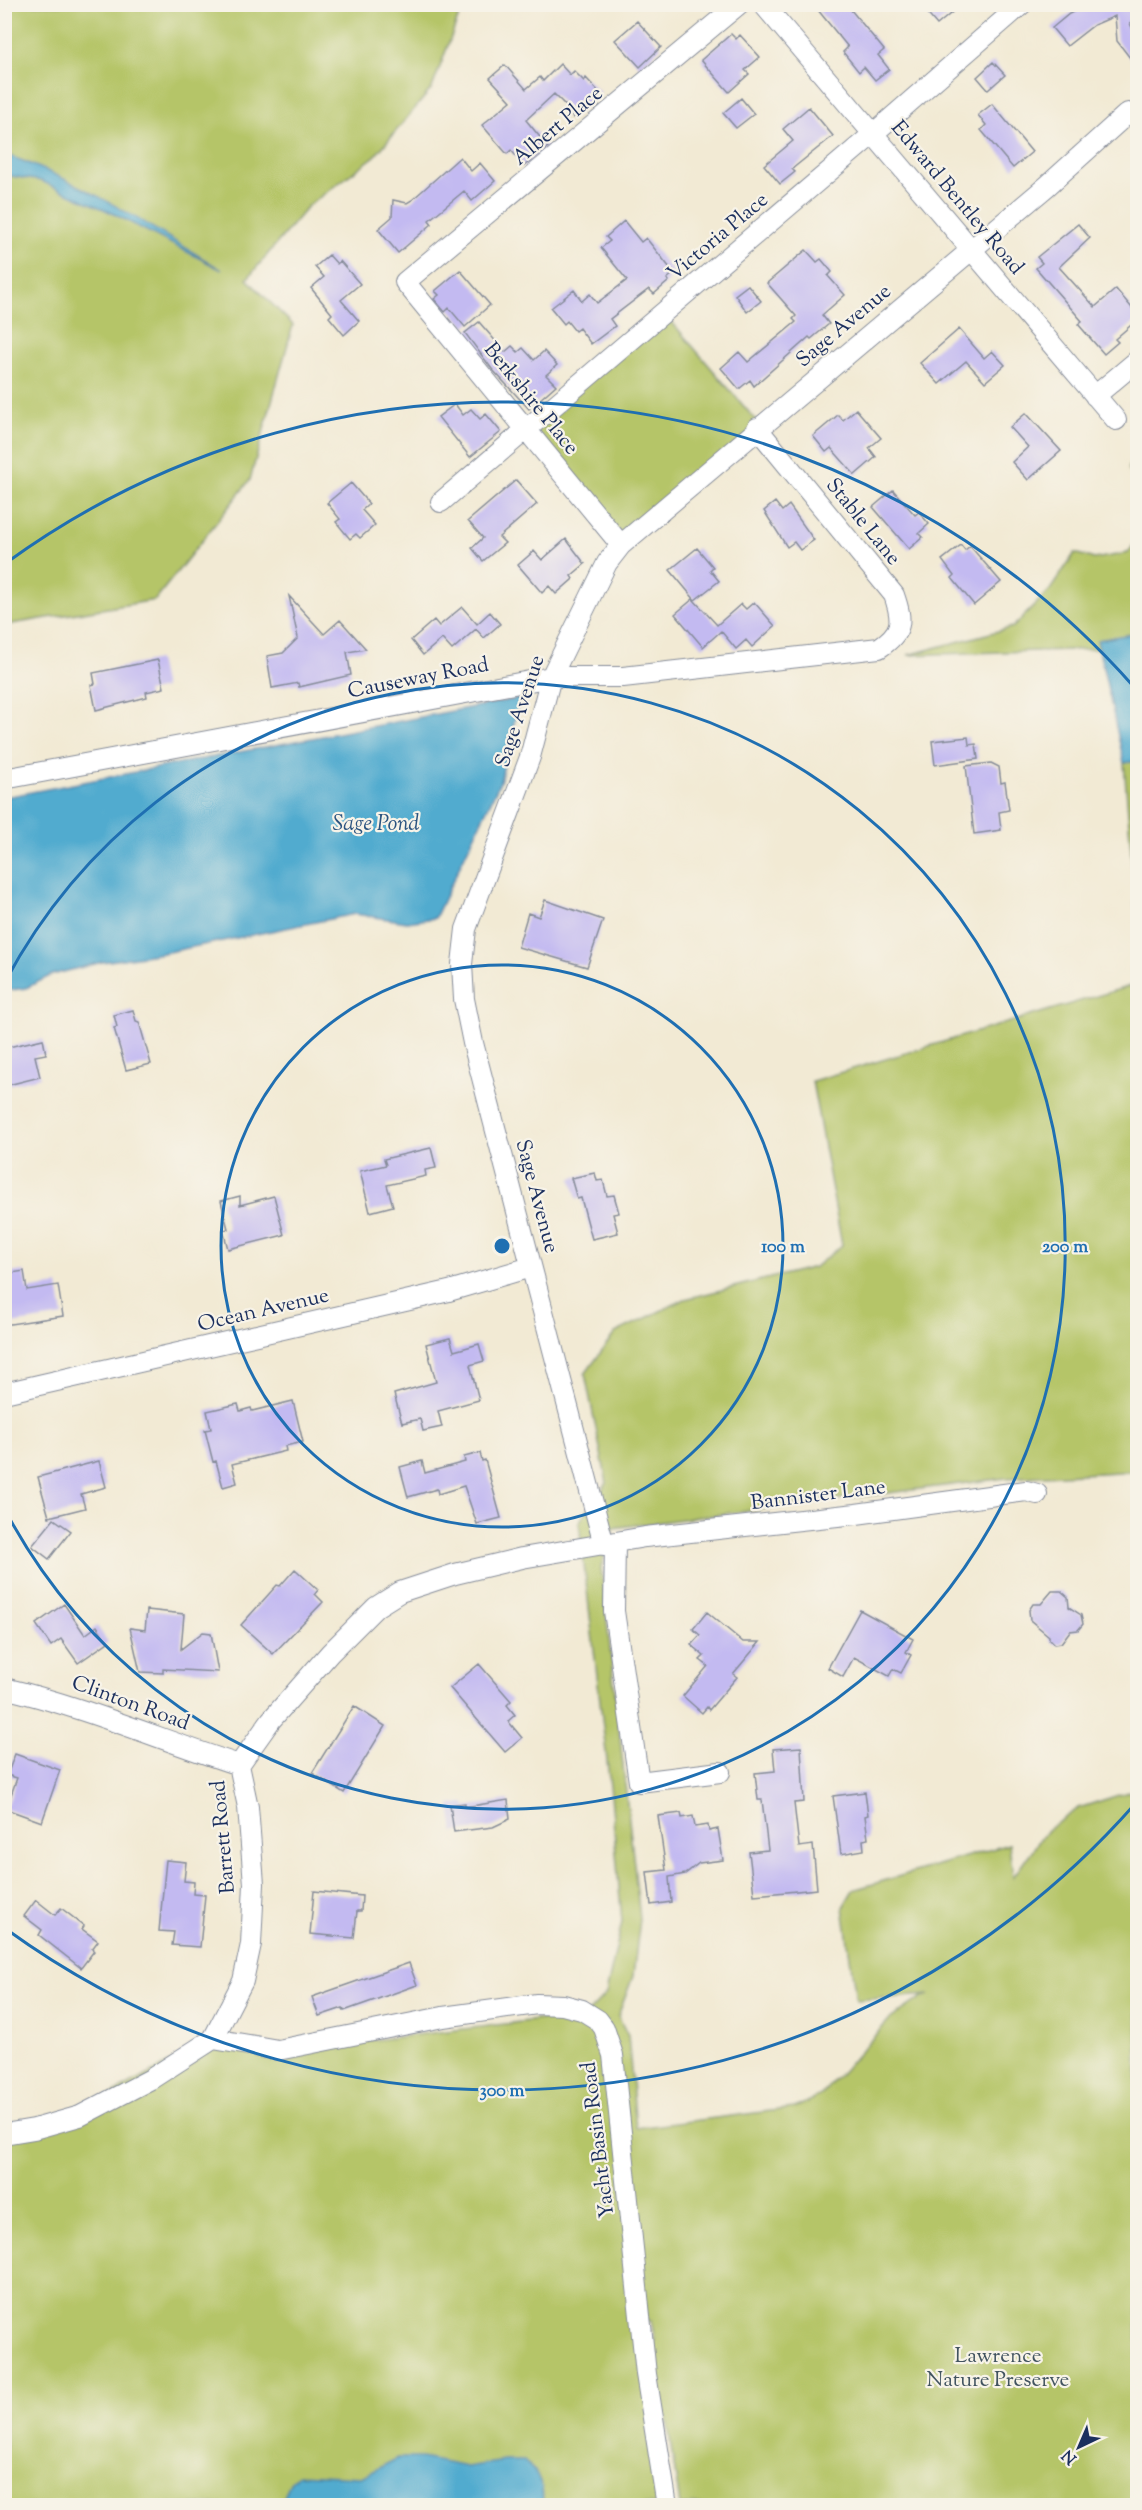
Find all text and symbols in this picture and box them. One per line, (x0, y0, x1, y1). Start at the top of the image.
street label: Albert Place (506, 80, 610, 173)
street label: Edward Bentley Road (883, 115, 1030, 282)
street label: Victoria Place (661, 186, 775, 289)
street label: Sage Avenue (790, 278, 899, 375)
street label: Berkshire Place (476, 337, 585, 462)
street label: Stable Lane (818, 472, 907, 572)
street label: Causeway Road (345, 651, 492, 707)
street label: Sage Avenue (489, 652, 553, 772)
water label: Sage Pond (332, 809, 420, 841)
street label: Sage Avenue (507, 1136, 566, 1257)
text: 100 m (761, 1235, 805, 1261)
text: 200 m (1042, 1235, 1088, 1261)
centre of rings (492, 1236, 512, 1256)
street label: Ocean Avenue (195, 1281, 332, 1341)
street label: Bannister Lane (749, 1473, 887, 1519)
street label: Clinton Road (67, 1669, 194, 1739)
street label: Barrett Road (204, 1779, 244, 1895)
street label: Yacht Basin Road (574, 2060, 623, 2220)
text: 300 m (480, 2079, 525, 2105)
park label: Lawrence Nature Preserve (927, 2342, 1069, 2396)
north arrow (1049, 2417, 1109, 2477)
text: N (1058, 2443, 1083, 2469)

